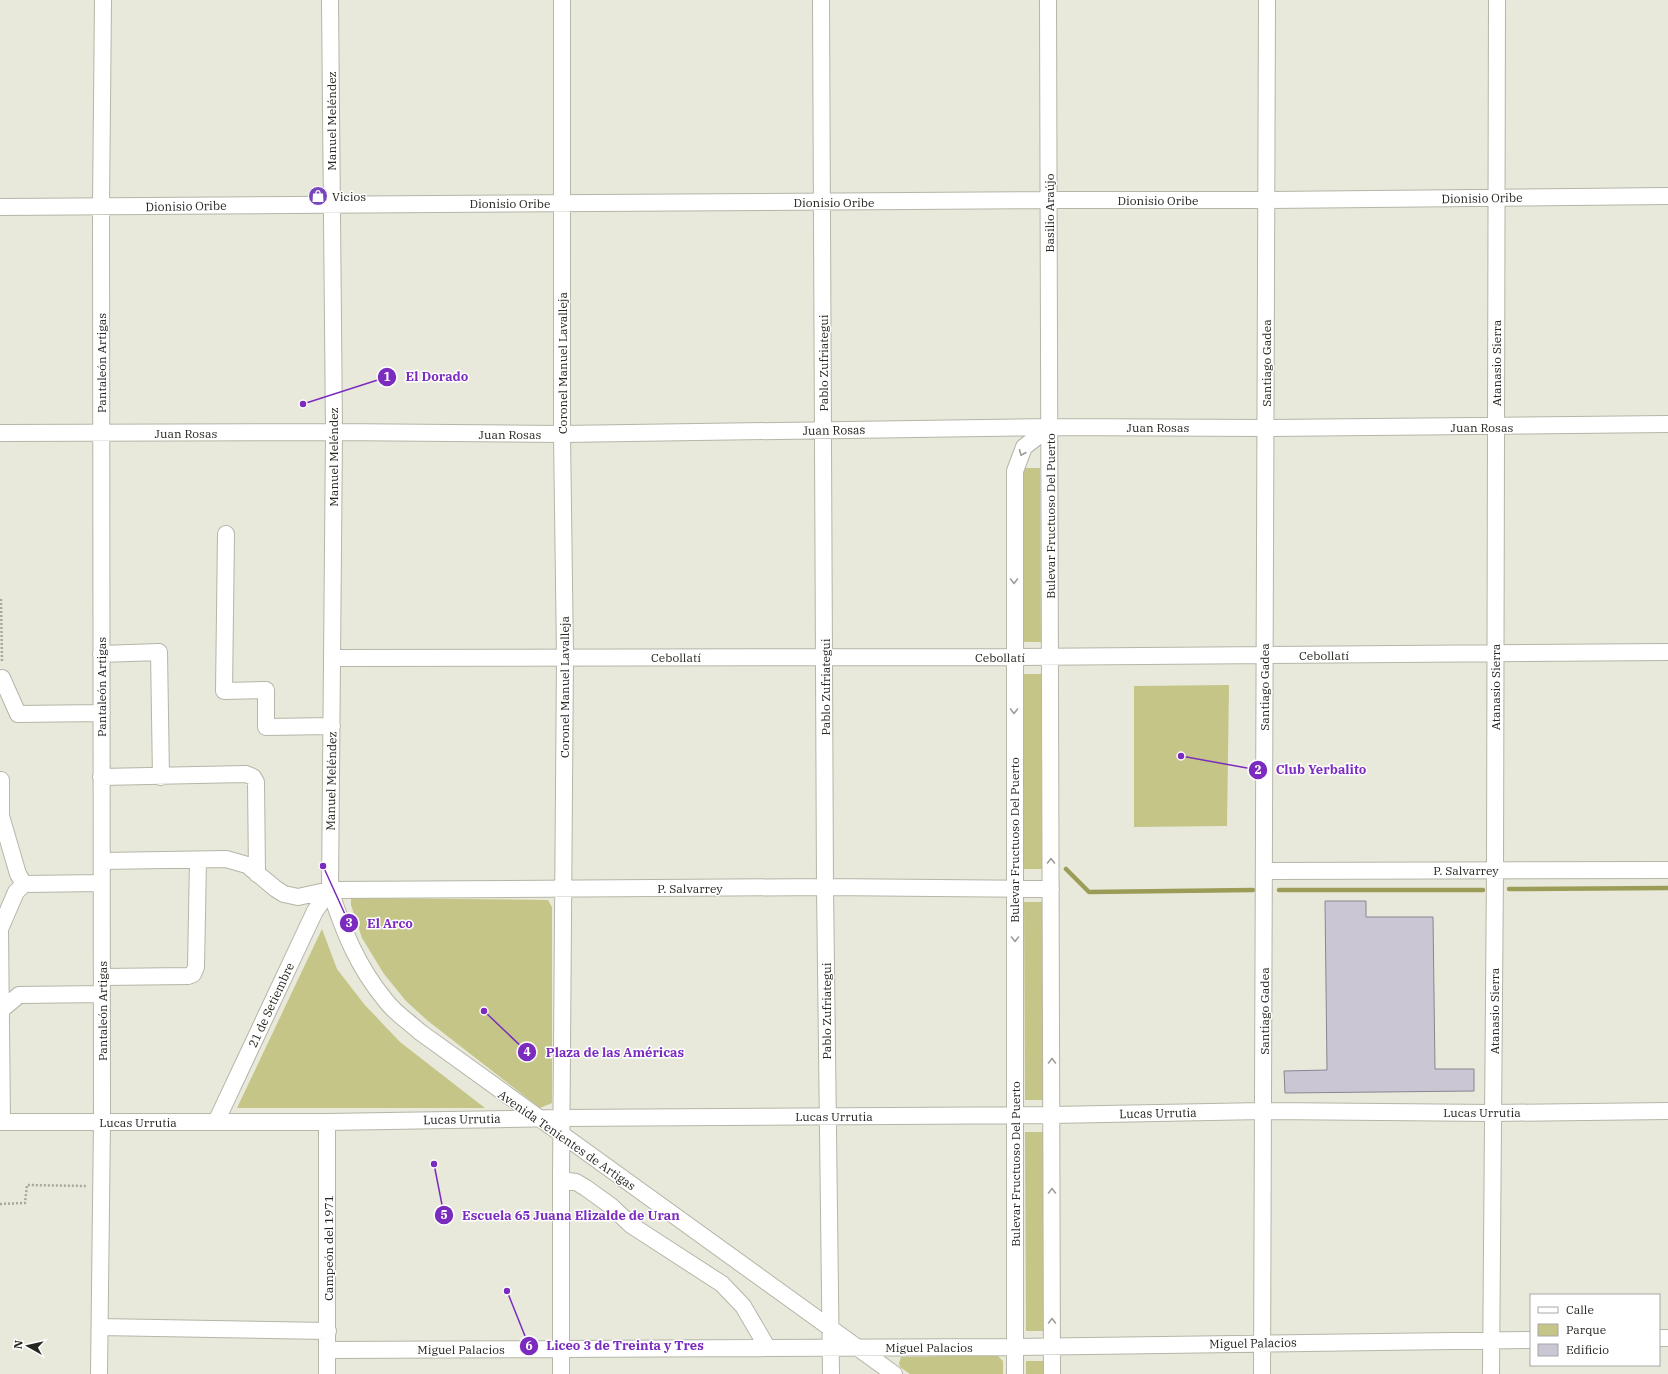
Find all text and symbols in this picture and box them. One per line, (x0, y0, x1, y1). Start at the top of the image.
street label: Manuel Meléndez (324, 71, 339, 171)
street label: Basilio Araújo (1042, 173, 1057, 253)
shop icon: Vicios (307, 185, 329, 207)
place label: Vicios (332, 189, 366, 204)
street label: Dionisio Oribe (1441, 190, 1523, 206)
street label: Dionisio Oribe (1117, 193, 1199, 208)
street label: Dionisio Oribe (793, 195, 875, 210)
street label: Dionisio Oribe (469, 196, 551, 211)
street label: Dionisio Oribe (145, 198, 227, 214)
street label: Coronel Manuel Lavalleja (555, 292, 570, 434)
street label: Pantaleón Artigas (94, 313, 109, 413)
street label: Pablo Zufriategui (816, 314, 831, 412)
street label: Santiago Gadea (1259, 319, 1274, 407)
street label: Atanasio Sierra (1489, 319, 1504, 406)
callout: El Dorado (377, 364, 476, 389)
text: El Dorado (406, 368, 469, 385)
text: 1 (383, 369, 391, 384)
street label: Manuel Meléndez (326, 407, 341, 507)
street label: Juan Rosas (1127, 420, 1190, 435)
street label: Juan Rosas (1451, 420, 1514, 435)
street label: Juan Rosas (802, 422, 866, 438)
street label: Juan Rosas (155, 426, 218, 441)
street label: Juan Rosas (479, 427, 542, 442)
street label: Bulevar Fructuoso Del Puerto (1043, 433, 1058, 599)
one-way arrow (1018, 449, 1026, 456)
one-way arrow (1010, 578, 1018, 584)
street label: Coronel Manuel Lavalleja (557, 616, 572, 758)
street label: Pantaleón Artigas (94, 637, 109, 737)
street label: Pablo Zufriategui (818, 638, 833, 736)
street label: Santiago Gadea (1257, 643, 1272, 731)
street label: Atanasio Sierra (1488, 643, 1503, 730)
street label: Cebollatí (1299, 648, 1349, 663)
street label: Cebollatí (651, 650, 701, 665)
street label: Cebollatí (975, 650, 1025, 665)
one-way arrow (1010, 708, 1018, 714)
street label: Manuel Meléndez (323, 731, 339, 831)
street label: Bulevar Fructuoso Del Puerto (1007, 757, 1022, 923)
callout: Club Yerbalito (1248, 757, 1374, 782)
text: Club Yerbalito (1276, 761, 1367, 778)
text: 2 (1254, 762, 1262, 777)
one-way arrow (1047, 858, 1055, 864)
street label: P. Salvarrey (1433, 863, 1499, 878)
street label: P. Salvarrey (657, 881, 723, 896)
callout: El Arco (339, 911, 421, 936)
text: 3 (345, 915, 353, 930)
text: El Arco (367, 915, 413, 932)
one-way arrow (1011, 936, 1019, 942)
street label: 21 de Setiembre (245, 960, 297, 1050)
street label: Pantaleón Artigas (95, 961, 110, 1061)
street label: Pablo Zufriategui (819, 962, 834, 1060)
street label: Santiago Gadea (1257, 967, 1272, 1055)
street label: Atanasio Sierra (1487, 967, 1502, 1054)
callout: Plaza de las Américas (517, 1040, 692, 1065)
text: 4 (523, 1044, 531, 1059)
text: Plaza de las Américas (546, 1044, 685, 1061)
one-way arrow (1048, 1058, 1056, 1064)
street label: Bulevar Fructuoso Del Puerto (1008, 1081, 1023, 1247)
street label: Avenida Tenientes de Artigas (495, 1087, 639, 1193)
street label: Lucas Urrutia (1119, 1105, 1197, 1121)
street label: Lucas Urrutia (1443, 1105, 1521, 1120)
street label: Lucas Urrutia (795, 1109, 873, 1124)
street label: Lucas Urrutia (423, 1111, 501, 1127)
street label: Lucas Urrutia (99, 1115, 177, 1130)
one-way arrow (1048, 1188, 1056, 1194)
street label: Campeón del 1971 (321, 1195, 336, 1301)
callout: Escuela 65 Juana Elizalde de Uran (434, 1202, 688, 1227)
text: 5 (440, 1207, 448, 1222)
text: Escuela 65 Juana Elizalde de Uran (462, 1207, 680, 1224)
legend (1530, 1294, 1660, 1366)
text: Calle (1566, 1302, 1594, 1317)
one-way arrow (1048, 1318, 1056, 1324)
text: Parque (1566, 1322, 1606, 1337)
north arrow (8, 1326, 48, 1366)
callout: Liceo 3 de Treinta y Tres (519, 1333, 712, 1358)
street label: Miguel Palacios (1209, 1335, 1297, 1351)
text: Liceo 3 de Treinta y Tres (546, 1337, 704, 1354)
text: 6 (525, 1338, 533, 1353)
text: N (11, 1339, 26, 1350)
street label: Miguel Palacios (885, 1340, 973, 1355)
street label: Miguel Palacios (417, 1342, 505, 1357)
text: Edificio (1566, 1342, 1609, 1357)

